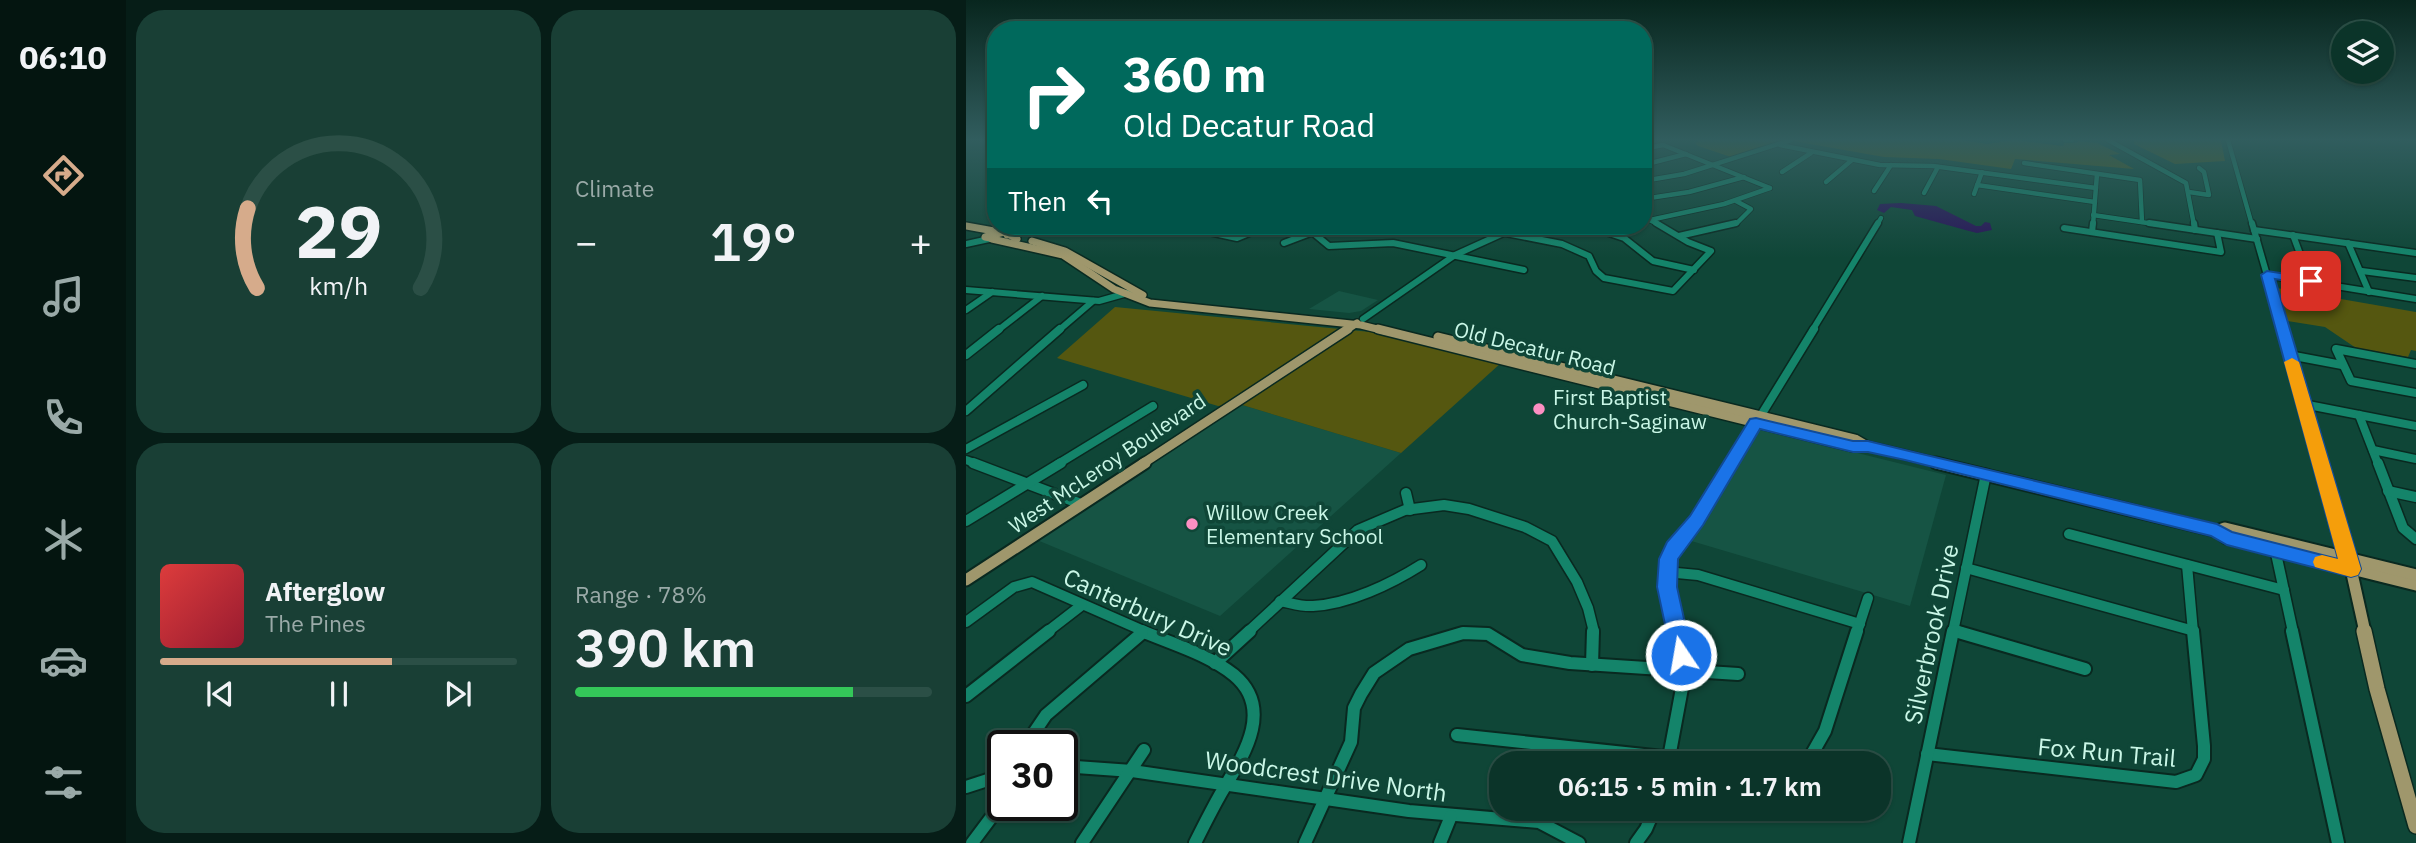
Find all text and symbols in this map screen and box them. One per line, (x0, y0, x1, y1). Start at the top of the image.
map controls (2331, 21, 2394, 84)
button: layers (2331, 21, 2394, 84)
text: 06:10 (19, 36, 107, 78)
text: 360 m (1123, 42, 1267, 105)
icon: right (1008, 49, 1099, 140)
text: Old Decatur Road (1123, 104, 1375, 146)
icon: directions (39, 151, 88, 200)
text: Climate (575, 173, 654, 203)
icon: left (1081, 182, 1119, 220)
text: 29 (295, 183, 382, 278)
text: Then (1008, 184, 1067, 218)
text: 19° (710, 208, 797, 275)
text: − (575, 217, 598, 266)
text: + (909, 217, 932, 266)
pin (2281, 251, 2341, 311)
icon: arrive (2292, 262, 2330, 300)
text: km/h (309, 268, 368, 301)
icon: music (39, 272, 88, 321)
street label: Old Decatur Road (1451, 314, 1619, 382)
place label: First Baptist Church-Saginaw (1553, 383, 1707, 435)
street label: West McLeroy Boulevard (1003, 387, 1211, 539)
icon: phone (39, 393, 88, 442)
marker: First Baptist Church-Saginaw (1531, 401, 1547, 417)
place label: Willow Creek Elementary School (1206, 498, 1383, 550)
icon: climate (39, 515, 88, 564)
marker: Willow Creek Elementary School (1184, 516, 1200, 532)
street label: Silverbrook Drive (1896, 541, 1966, 727)
street label: Canterbury Drive (1059, 560, 1237, 664)
text: Afterglow (265, 574, 385, 608)
text: Range · 78% (575, 579, 707, 609)
text: The Pines (265, 608, 366, 638)
text: 390 km (575, 614, 756, 681)
position arrow (1644, 618, 1718, 692)
icon: car (39, 636, 88, 685)
icon: previous (201, 675, 239, 713)
icon: pause (320, 675, 358, 713)
icon: next (439, 675, 477, 713)
speed limit sign: 30 (987, 730, 1078, 821)
street label: Fox Run Trail (2036, 730, 2178, 774)
street label: Woodcrest Drive North (1203, 743, 1449, 809)
icon: filters (39, 758, 88, 807)
text: 06:15 · 5 min · 1.7 km (1558, 769, 1822, 803)

